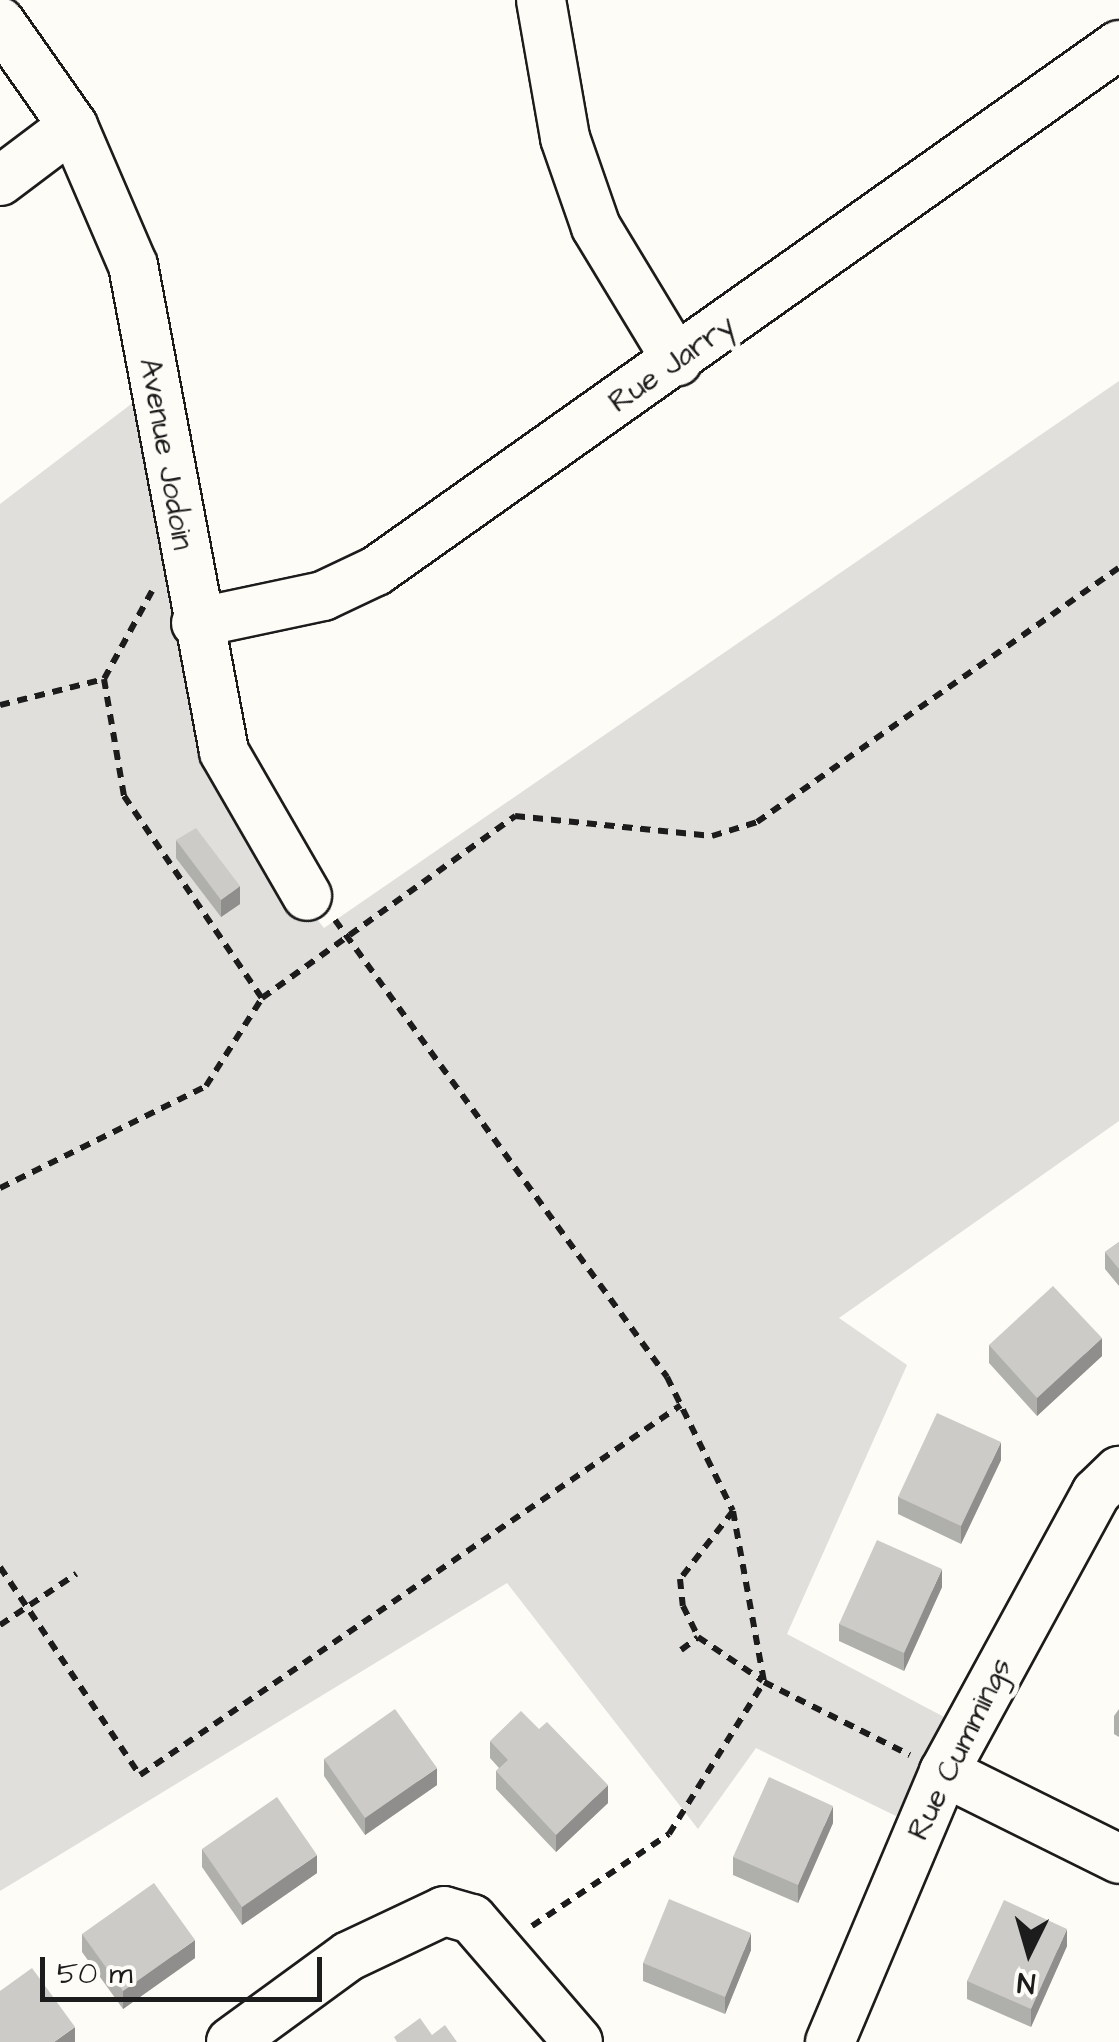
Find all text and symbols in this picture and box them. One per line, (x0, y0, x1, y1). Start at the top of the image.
street label: Rue Jarry (602, 308, 742, 420)
street label: Avenue Jodoin (131, 355, 201, 553)
street label: Rue Cummings (900, 1652, 1020, 1846)
north arrow (979, 1902, 1079, 2002)
scale bar (45, 1937, 328, 1999)
text: 50 m (57, 1953, 133, 1995)
text: N (1016, 1962, 1037, 2003)

